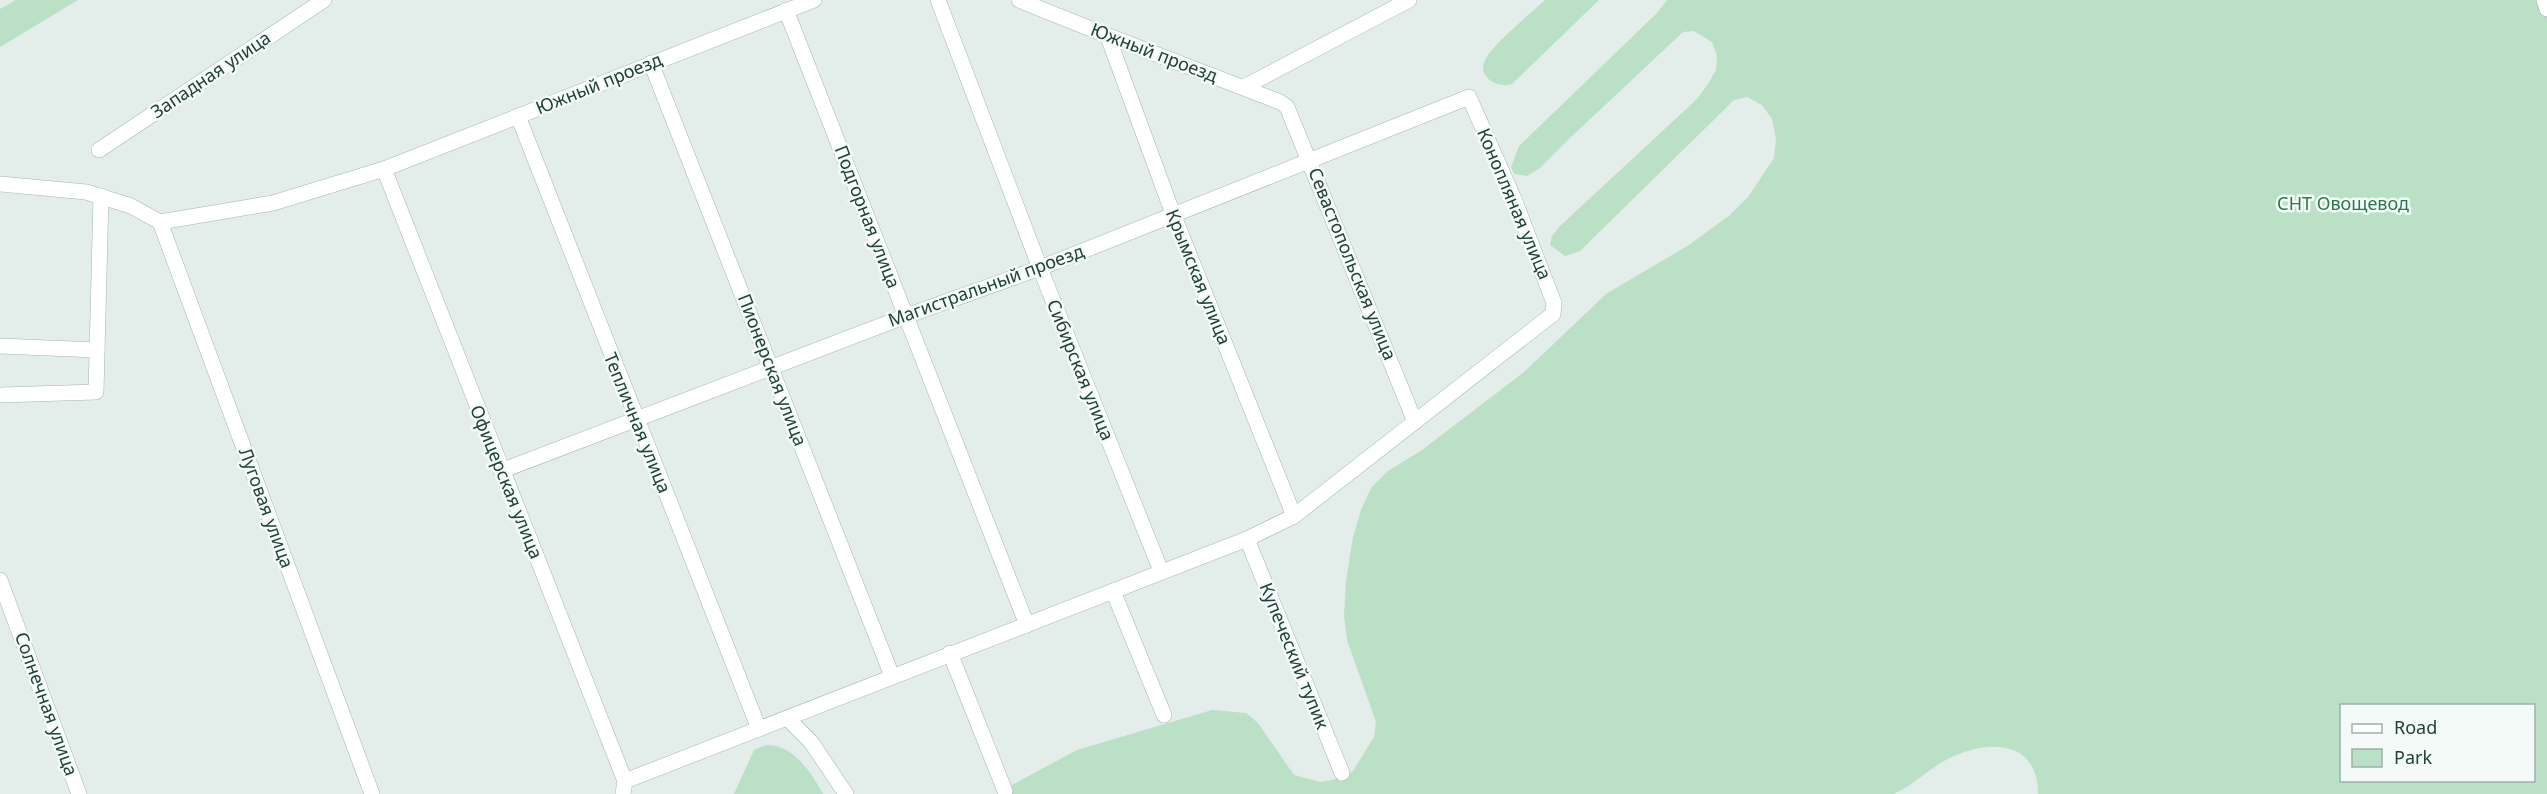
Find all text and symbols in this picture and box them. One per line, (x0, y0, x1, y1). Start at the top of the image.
street label: Южный проезд (1087, 17, 1221, 87)
street label: Западная улица (146, 25, 275, 123)
street label: Южный проезд (532, 47, 665, 119)
street label: Конопляная улица (1472, 124, 1558, 283)
street label: Подгорная улица (830, 142, 906, 291)
street label: Севастопольская улица (1303, 164, 1403, 363)
park label: СНТ Овощевод (2277, 191, 2409, 215)
street label: Крымская улица (1161, 205, 1237, 348)
street label: Магистральный проезд (884, 238, 1087, 332)
street label: Пионерская улица (733, 290, 813, 449)
street label: Сибирская улица (1042, 296, 1120, 444)
street label: Тепличная улица (599, 349, 677, 496)
street label: Офицерская улица (465, 401, 549, 562)
street label: Луговая улица (234, 444, 300, 571)
street label: Купеческий тупик (1255, 579, 1335, 733)
street label: Солнечная улица (10, 628, 84, 779)
legend (2340, 704, 2535, 782)
text: Road (2394, 715, 2437, 739)
text: Park (2394, 745, 2432, 769)

